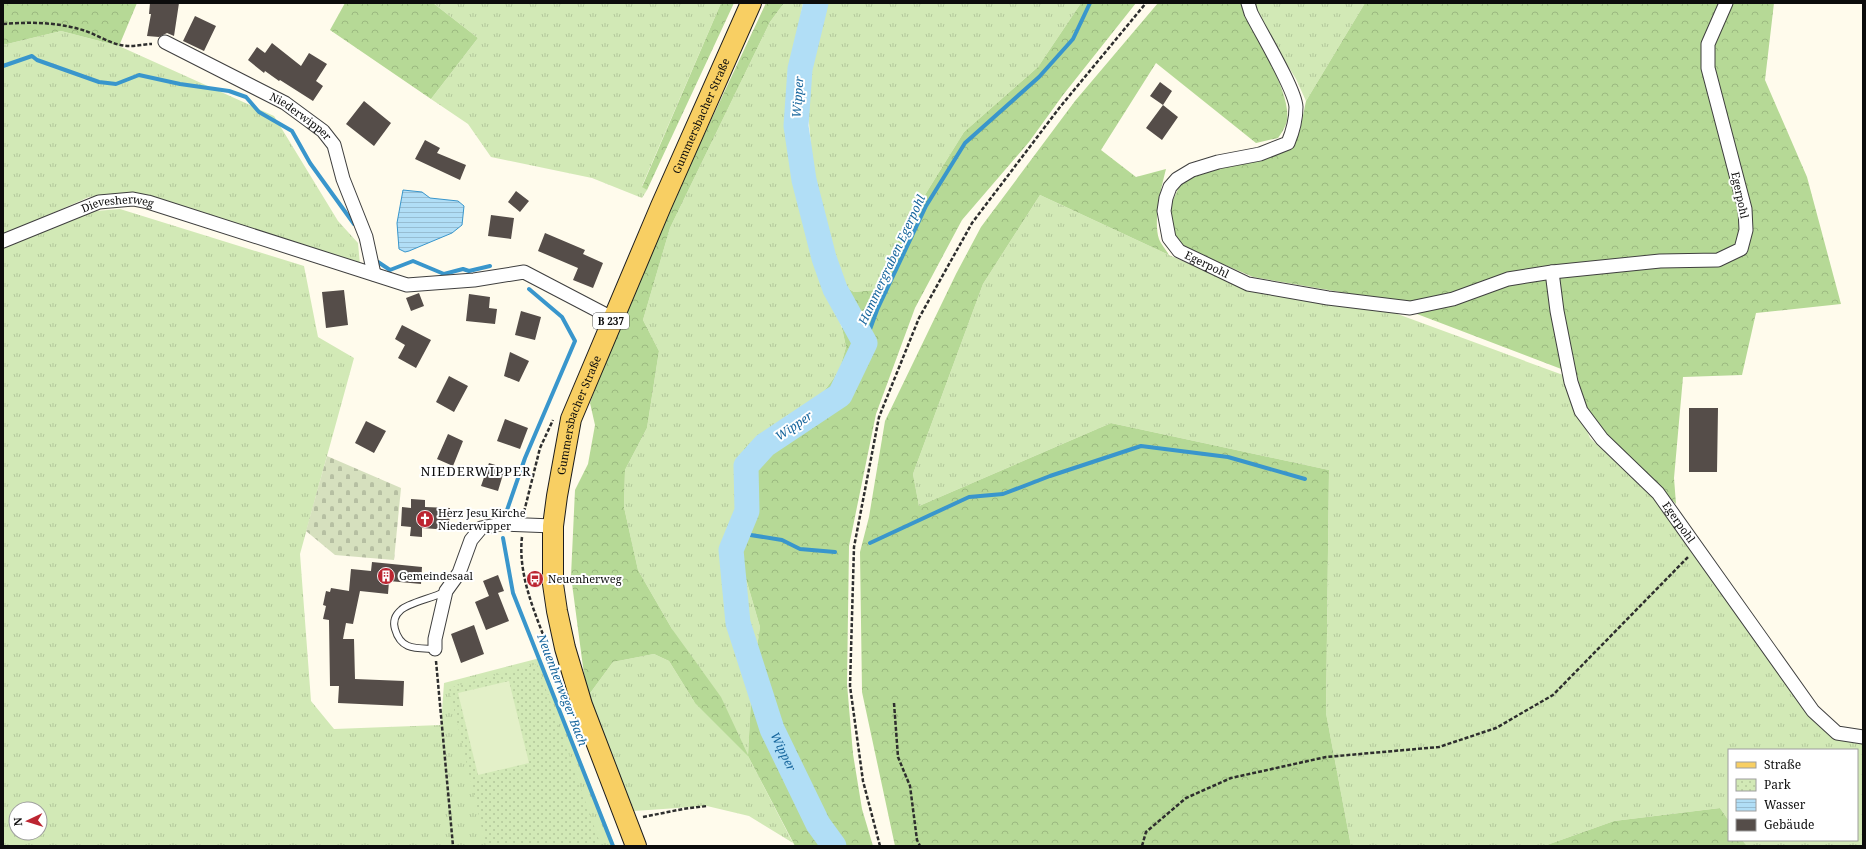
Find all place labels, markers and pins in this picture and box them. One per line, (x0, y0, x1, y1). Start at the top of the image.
place label: Herz Jesu Kirche Niederwipper (438, 505, 526, 533)
church icon: Herz Jesu Kirche Niederwipper (415, 509, 435, 529)
building icon: Gemeindesaal (376, 566, 396, 586)
place label: Gemeindesaal (399, 568, 474, 583)
bus stop icon: Neuenherweg (525, 569, 545, 589)
place label: Neuenherweg (548, 571, 622, 586)

